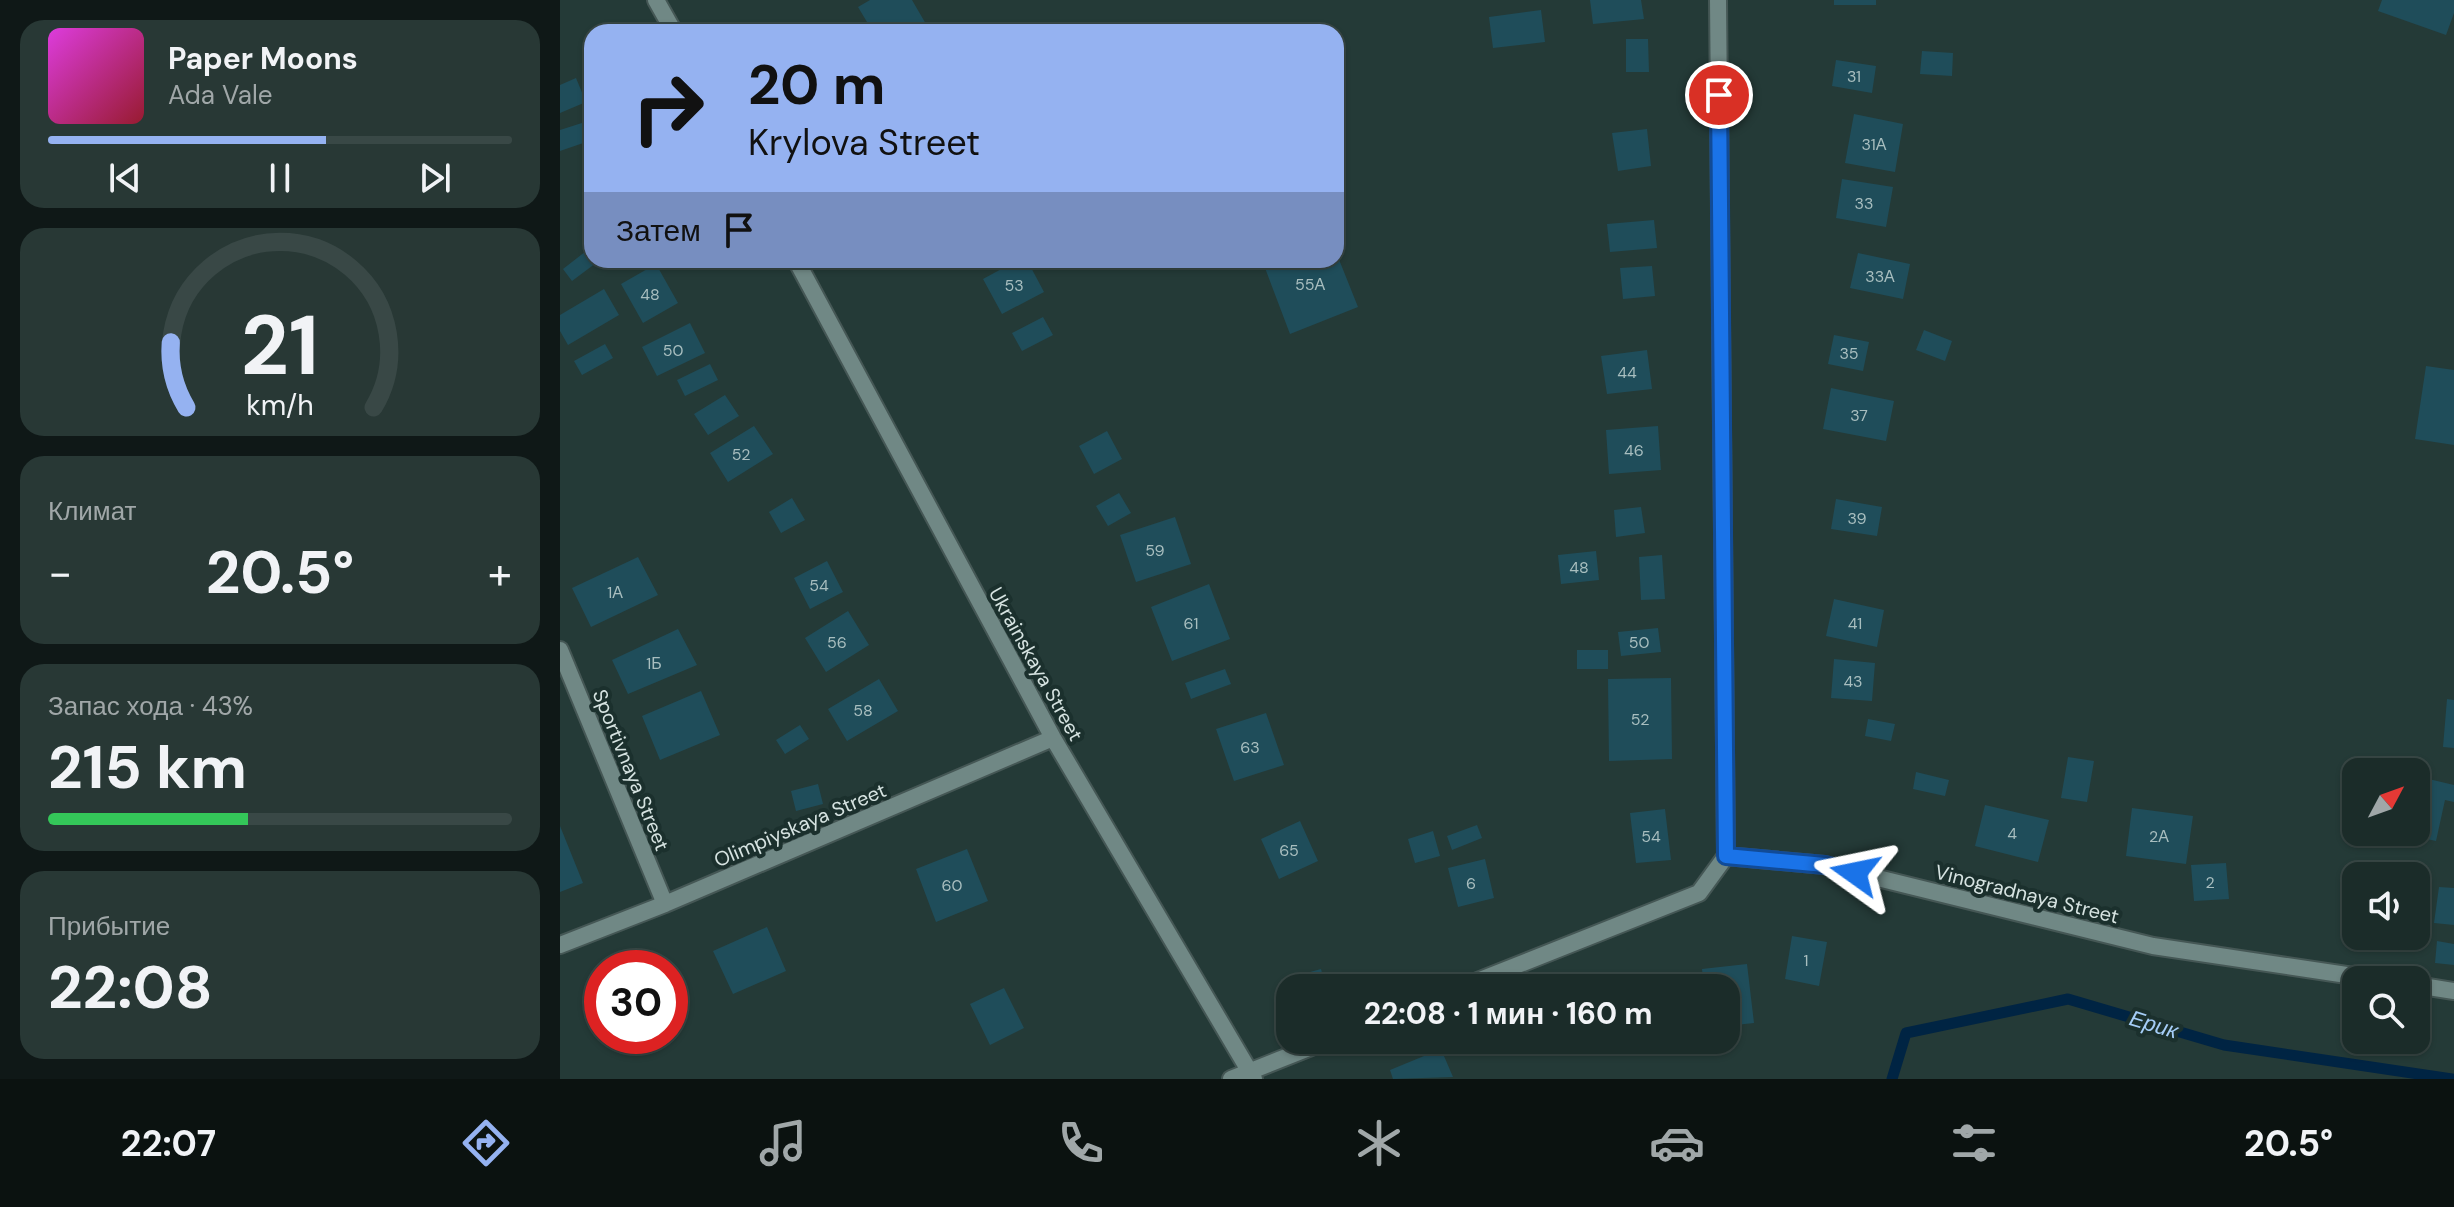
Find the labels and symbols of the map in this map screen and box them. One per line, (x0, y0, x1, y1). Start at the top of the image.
pin (1685, 61, 1753, 129)
house number: 31 (1847, 66, 1861, 87)
house number: 31А (1862, 134, 1887, 155)
house number: 33 (1855, 193, 1873, 214)
house number: 33А (1865, 266, 1895, 287)
house number: 55А (1295, 274, 1325, 295)
house number: 53 (1004, 275, 1024, 296)
house number: 48 (640, 284, 660, 305)
house number: 50 (663, 340, 683, 361)
house number: 35 (1839, 343, 1859, 364)
house number: 44 (1617, 362, 1637, 383)
house number: 37 (1850, 405, 1868, 426)
house number: 46 (1624, 440, 1644, 461)
house number: 52 (732, 444, 750, 465)
house number: 39 (1847, 508, 1867, 529)
house number: 59 (1145, 540, 1165, 561)
house number: 48 (1569, 557, 1589, 578)
house number: 54 (809, 575, 829, 596)
house number: 1А (607, 582, 623, 603)
street label: Ukrainskaya Street (983, 583, 1089, 746)
house number: 61 (1183, 613, 1199, 634)
house number: 41 (1848, 613, 1862, 634)
house number: 56 (827, 632, 847, 653)
house number: 50 (1629, 632, 1649, 653)
house number: 1Б (646, 653, 662, 674)
house number: 43 (1843, 671, 1863, 692)
street label: Sportivnaya Street (587, 685, 675, 855)
house number: 58 (853, 700, 873, 721)
house number: 52 (1631, 709, 1649, 730)
house number: 63 (1240, 737, 1260, 758)
north arrow (2342, 758, 2430, 846)
street label: Olimpiyskaya Street (710, 777, 890, 873)
house number: 4 (2007, 823, 2017, 844)
house number: 54 (1641, 826, 1661, 847)
house number: 2А (2149, 826, 2169, 847)
position arrow (1813, 831, 1897, 915)
house number: 65 (1279, 840, 1299, 861)
street label: Vinogradnaya Street (1932, 859, 2122, 929)
house number: 2 (2205, 872, 2215, 893)
house number: 6 (1466, 873, 1476, 894)
house number: 60 (942, 875, 963, 896)
speed limit sign: 30 (584, 950, 688, 1054)
house number: 1 (1804, 950, 1809, 971)
water label: Ерик (2126, 1003, 2183, 1046)

